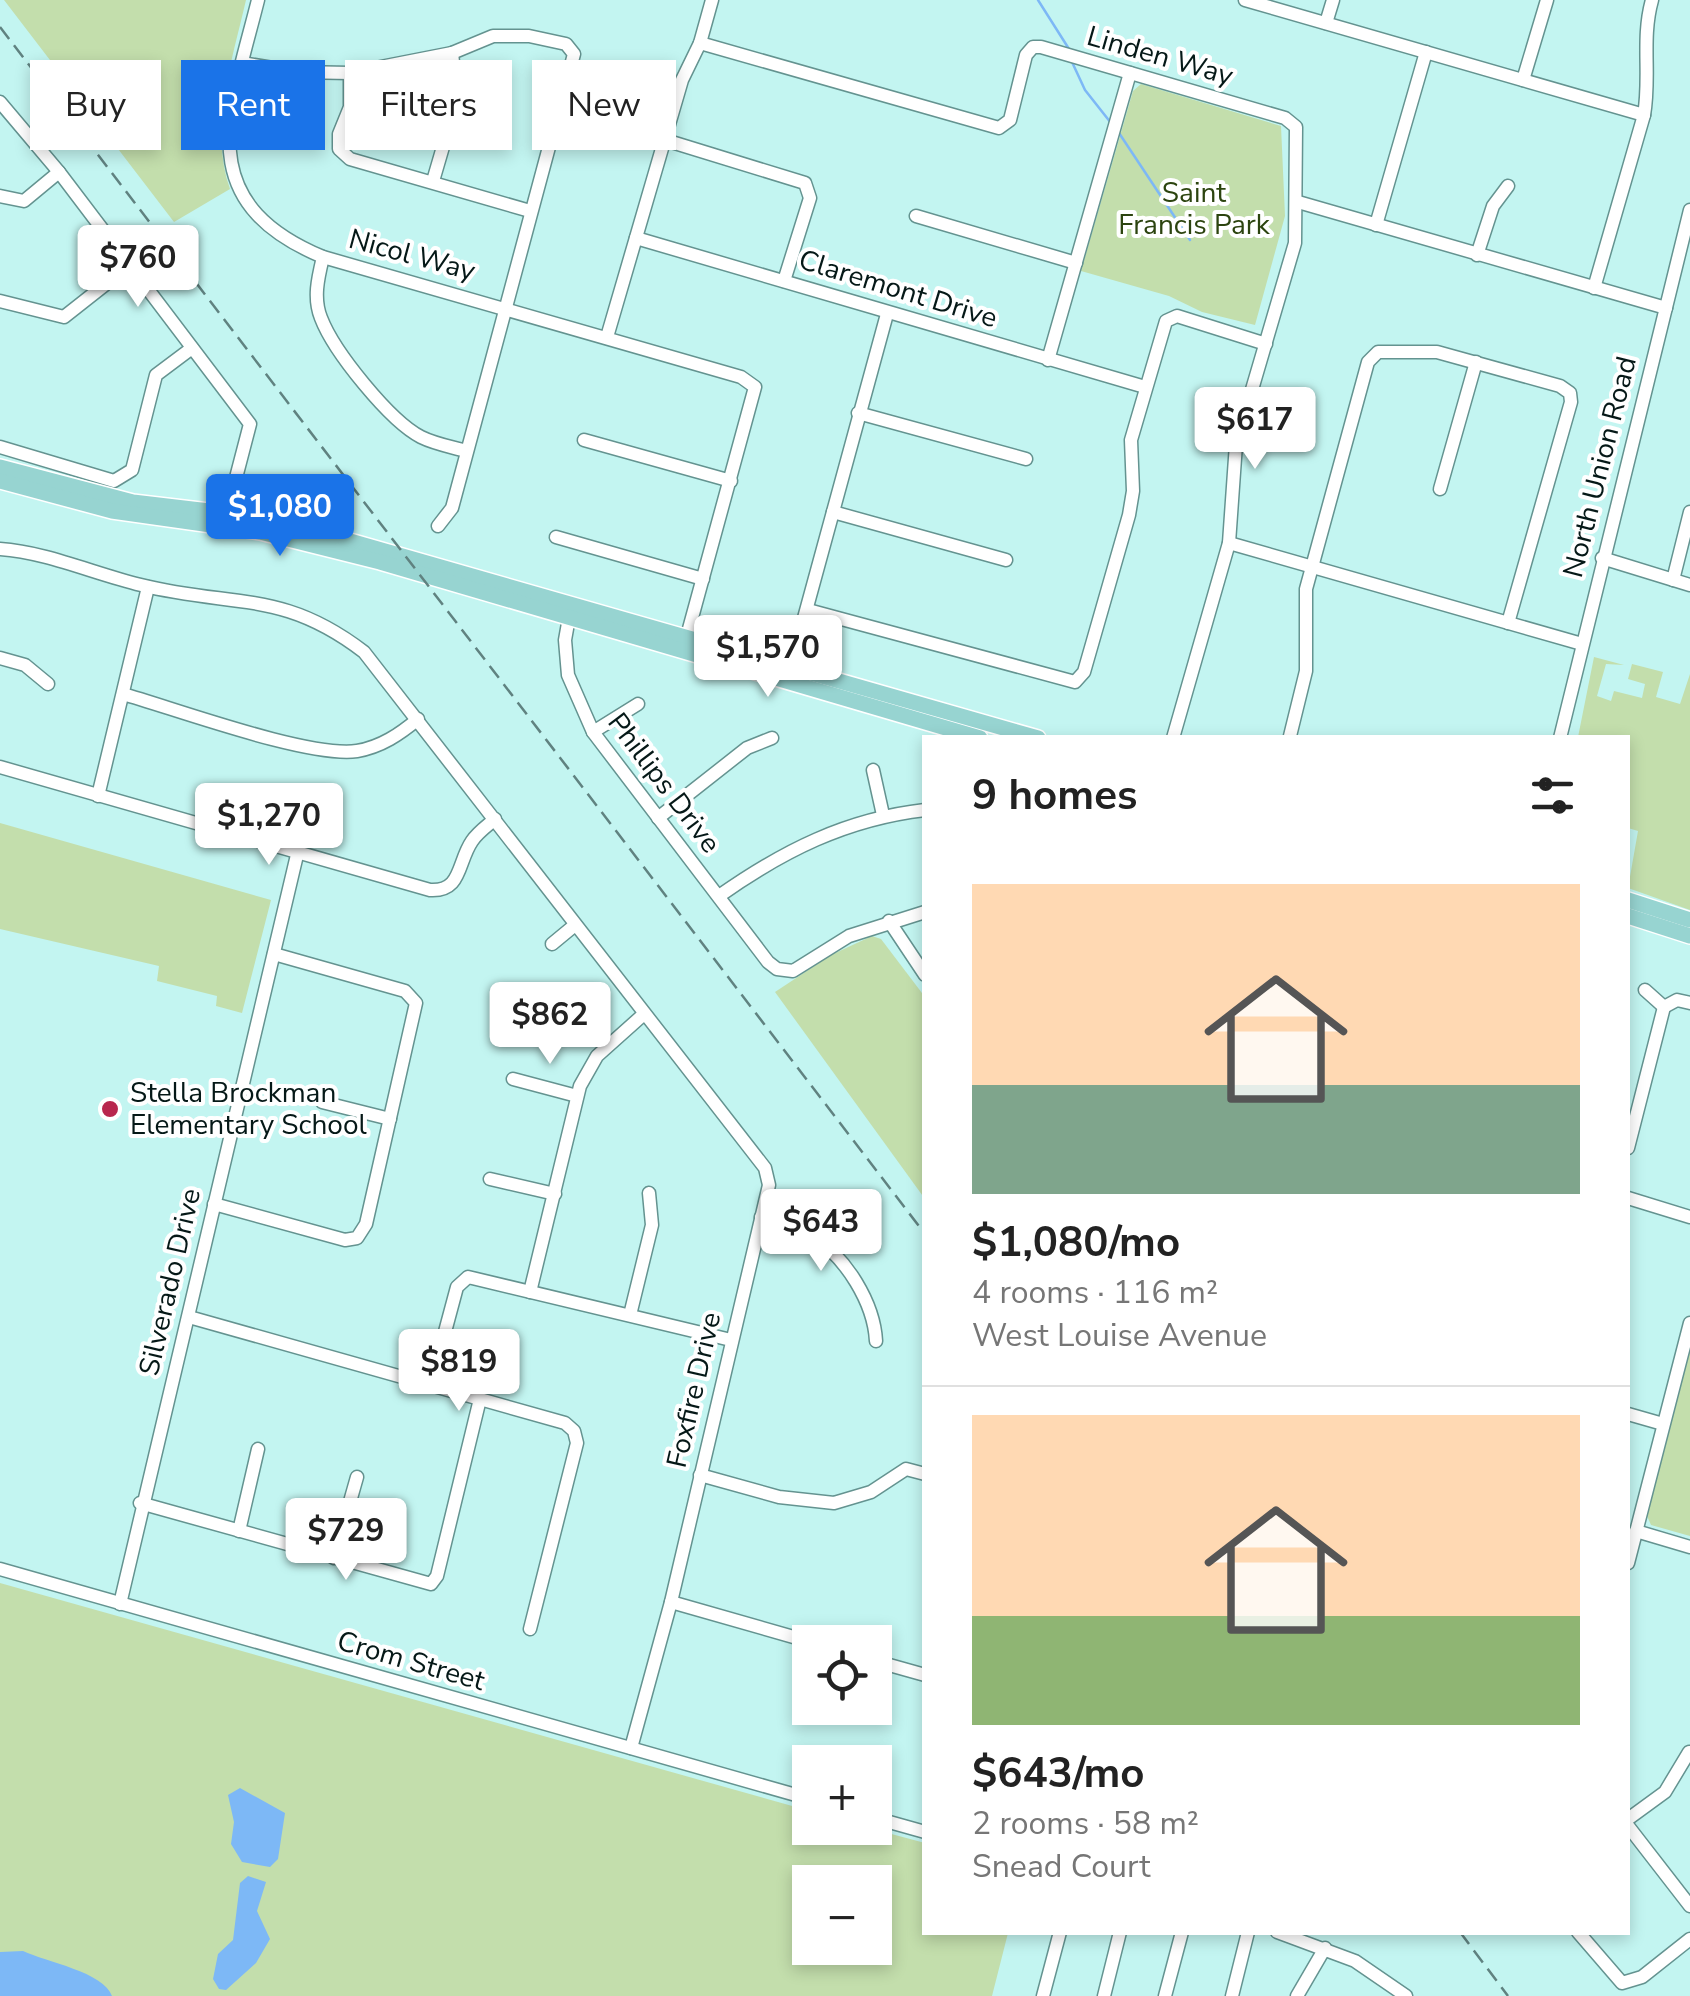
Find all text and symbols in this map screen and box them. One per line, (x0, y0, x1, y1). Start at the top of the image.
street label: Linden Way (1083, 17, 1238, 95)
chip: Buy (30, 60, 161, 150)
chip: Rent (181, 60, 325, 150)
chip: Filters (345, 60, 512, 150)
chip: New (532, 60, 676, 150)
park label: Saint Francis Park (1118, 174, 1271, 244)
street label: Nicol Way (345, 220, 480, 290)
pin: $760 (79, 225, 197, 310)
text: $760 (100, 236, 176, 279)
street label: Claremont Drive (794, 241, 1002, 337)
street label: North Union Road (1554, 352, 1646, 582)
pin: $617 (1196, 387, 1314, 472)
text: $617 (1217, 398, 1293, 441)
pin: $1,080 (199, 474, 361, 559)
text: $1,080 (228, 485, 332, 528)
pin: $1,570 (687, 615, 849, 700)
text: $1,570 (716, 626, 820, 669)
street label: Phillips Drive (599, 705, 729, 861)
text: 9 homes (972, 767, 1137, 824)
icon: filters (1525, 768, 1580, 823)
pin: $1,270 (188, 783, 350, 868)
text: $1,270 (217, 794, 321, 837)
icon: home (1186, 949, 1366, 1129)
pin: $862 (491, 982, 609, 1067)
text: $862 (512, 993, 588, 1036)
place label: Stella Brockman Elementary School (130, 1074, 367, 1144)
marker: Stella Brockman Elementary School (99, 1098, 121, 1120)
street label: Silverado Drive (130, 1185, 210, 1379)
pin: $643 (762, 1189, 880, 1274)
text: $643 (783, 1200, 859, 1243)
text: $1,080/mo (972, 1214, 1180, 1271)
text: 4 rooms · 116 m² (972, 1271, 1218, 1314)
street label: Foxfire Drive (658, 1308, 730, 1472)
text: West Louise Avenue (972, 1314, 1267, 1357)
pin: $819 (400, 1329, 518, 1414)
text: $819 (421, 1340, 497, 1383)
icon: home (1186, 1480, 1366, 1660)
pin: $729 (287, 1498, 405, 1583)
text: $729 (308, 1509, 384, 1552)
street label: Crom Street (333, 1622, 489, 1700)
map controls (792, 1625, 892, 1965)
button: locate (792, 1625, 892, 1725)
button: + (792, 1745, 892, 1845)
text: $643/mo (972, 1745, 1144, 1802)
text: 2 rooms · 58 m² (972, 1802, 1199, 1845)
text: Snead Court (972, 1845, 1150, 1888)
button: − (792, 1865, 892, 1965)

